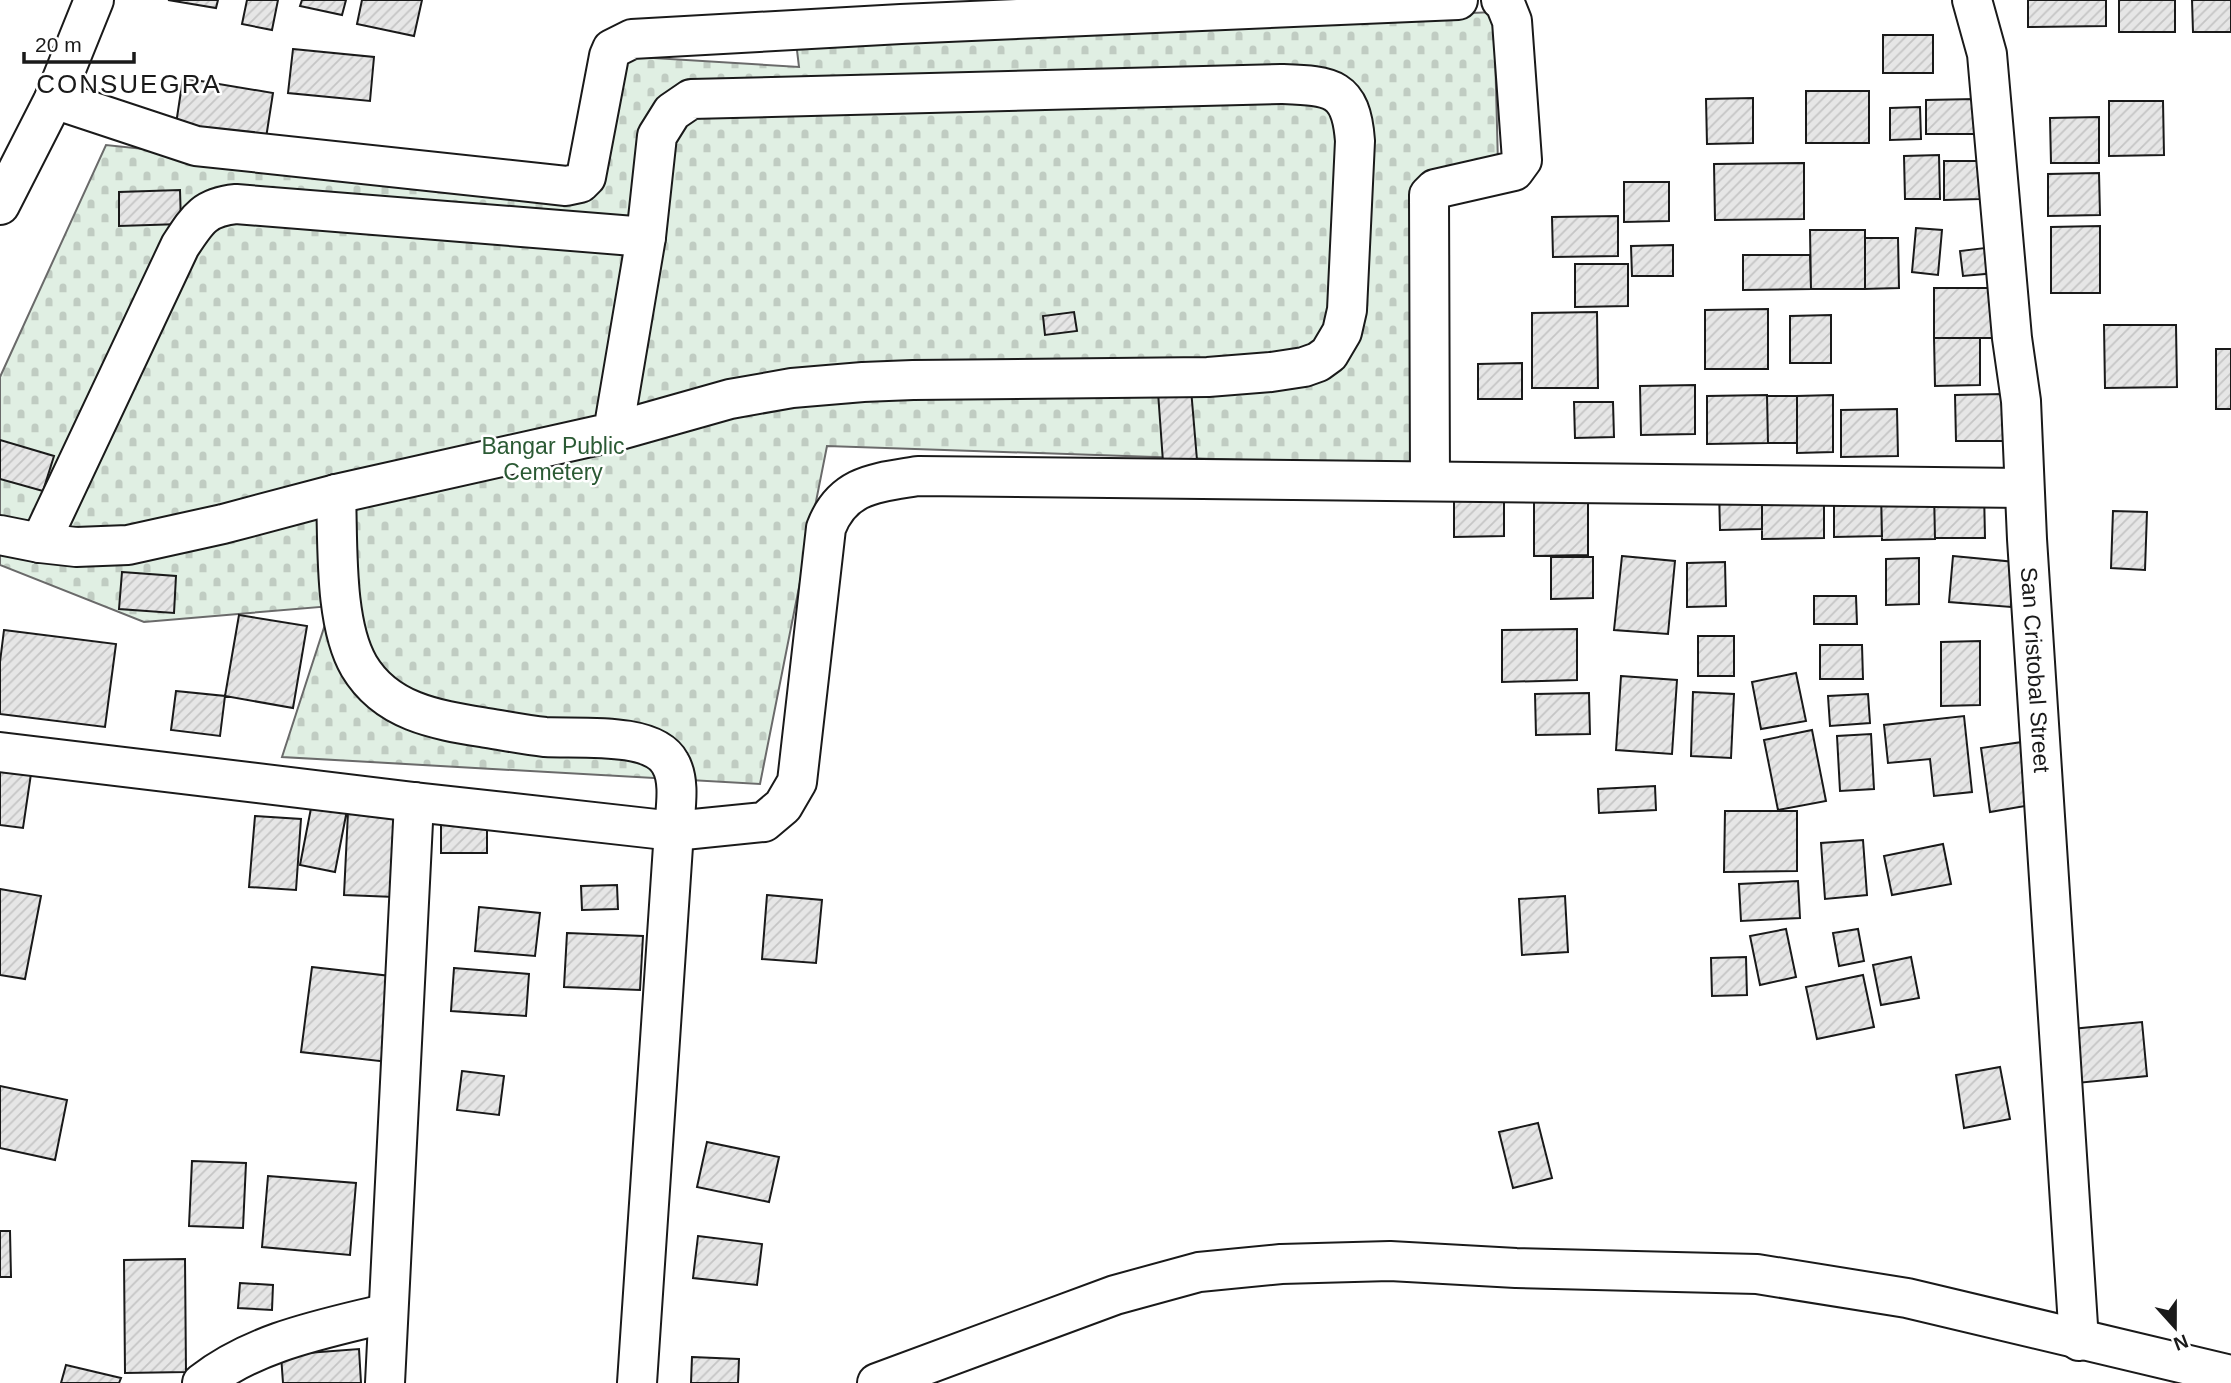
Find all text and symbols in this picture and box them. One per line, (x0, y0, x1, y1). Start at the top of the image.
scale bar (24, 21, 135, 65)
text: 20 m (35, 33, 82, 56)
district label: CONSUEGRA (36, 69, 222, 99)
park label: Bangar Public Cemetery (481, 433, 625, 485)
street label: San Cristobal Street (2016, 566, 2055, 774)
north arrow (2140, 1292, 2210, 1362)
text: N (2171, 1330, 2191, 1355)

